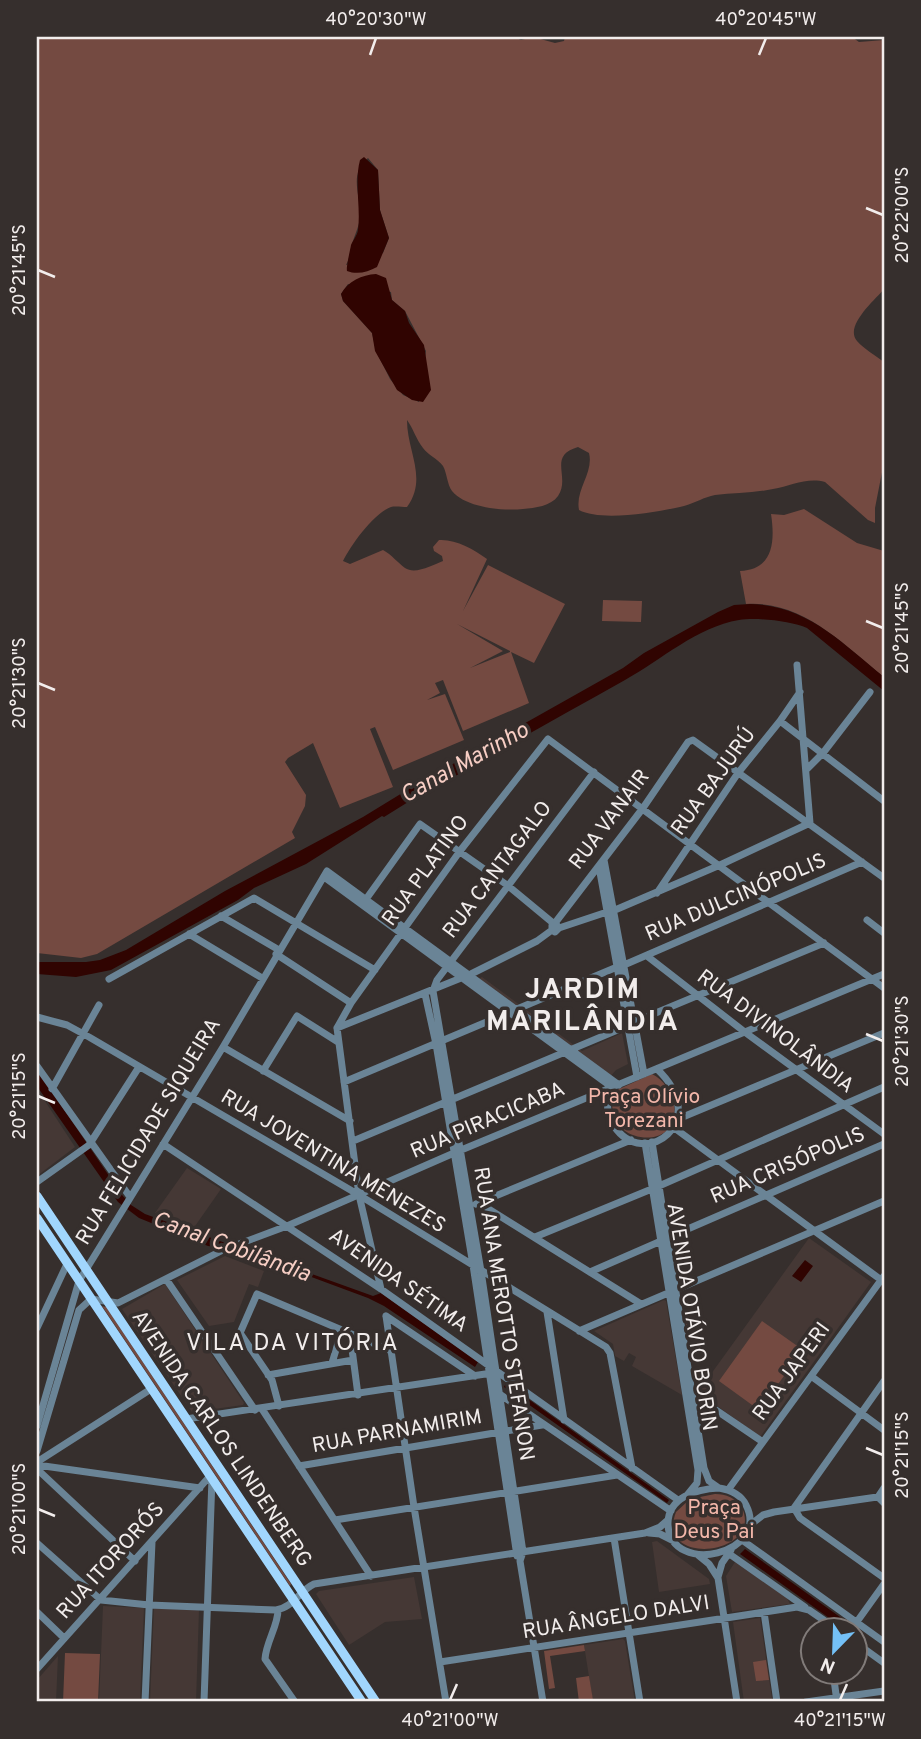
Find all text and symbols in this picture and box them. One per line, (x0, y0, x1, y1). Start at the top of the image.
text: 40°20'30"W (325, 9, 427, 32)
text: 40°20'45"W (715, 9, 817, 32)
text: 20°22'00"S (892, 167, 915, 263)
text: 20°21'45"S (9, 224, 32, 316)
text: 20°21'45"S (892, 582, 915, 674)
text: 20°21'30"S (9, 637, 32, 729)
water label: Canal Marinho (396, 716, 535, 811)
street label: RUA BAJURÚ (665, 722, 762, 841)
street label: RUA VANAIR (564, 764, 656, 876)
street label: RUA CANTAGALO (437, 796, 559, 944)
street label: RUA PLATINO (377, 810, 475, 932)
street label: RUA DULCINÓPOLIS (641, 847, 831, 948)
street label: RUA DIVINOLÂNDIA (691, 963, 860, 1100)
district label: JARDIM MARILÂNDIA (486, 973, 680, 1041)
text: 20°21'30"S (892, 995, 915, 1087)
street label: RUA FELICIDADE SIQUEIRA (70, 1014, 228, 1250)
text: 20°21'15"S (9, 1052, 32, 1140)
street label: RUA PIRACICABA (407, 1076, 569, 1166)
street label: RUA JOVENTINA MENEZES (215, 1084, 451, 1240)
park label: Praça Olívio Torezani (588, 1084, 700, 1135)
street label: RUA CRISÓPOLIS (706, 1120, 869, 1211)
street label: RUA ANA MEROTTO STEFANON (466, 1165, 540, 1463)
street label: AVENIDA OTÁVIO BORIN (660, 1201, 723, 1433)
water label: Canal Cobilândia (148, 1206, 314, 1290)
street label: AVENIDA SÉTIMA (323, 1222, 474, 1339)
street label: AVENIDA CARLOS LINDENBERG (125, 1305, 317, 1573)
street label: RUA JAPERI (747, 1317, 837, 1427)
district label: VILA DA VITÓRIA (186, 1327, 400, 1359)
street label: RUA PARNAMIRIM (310, 1404, 484, 1460)
text: 20°21'15"S (892, 1411, 915, 1499)
text: 20°21'00"S (9, 1463, 32, 1555)
park label: Praça Deus Pai (673, 1495, 755, 1546)
street label: RUA ITORORÓS (50, 1496, 171, 1625)
street label: RUA ÂNGELO DALVI (520, 1589, 712, 1646)
north arrow (799, 1616, 869, 1686)
text: N (817, 1651, 839, 1679)
text: 40°21'00"W (401, 1710, 499, 1733)
text: 40°21'15"W (794, 1710, 886, 1733)

